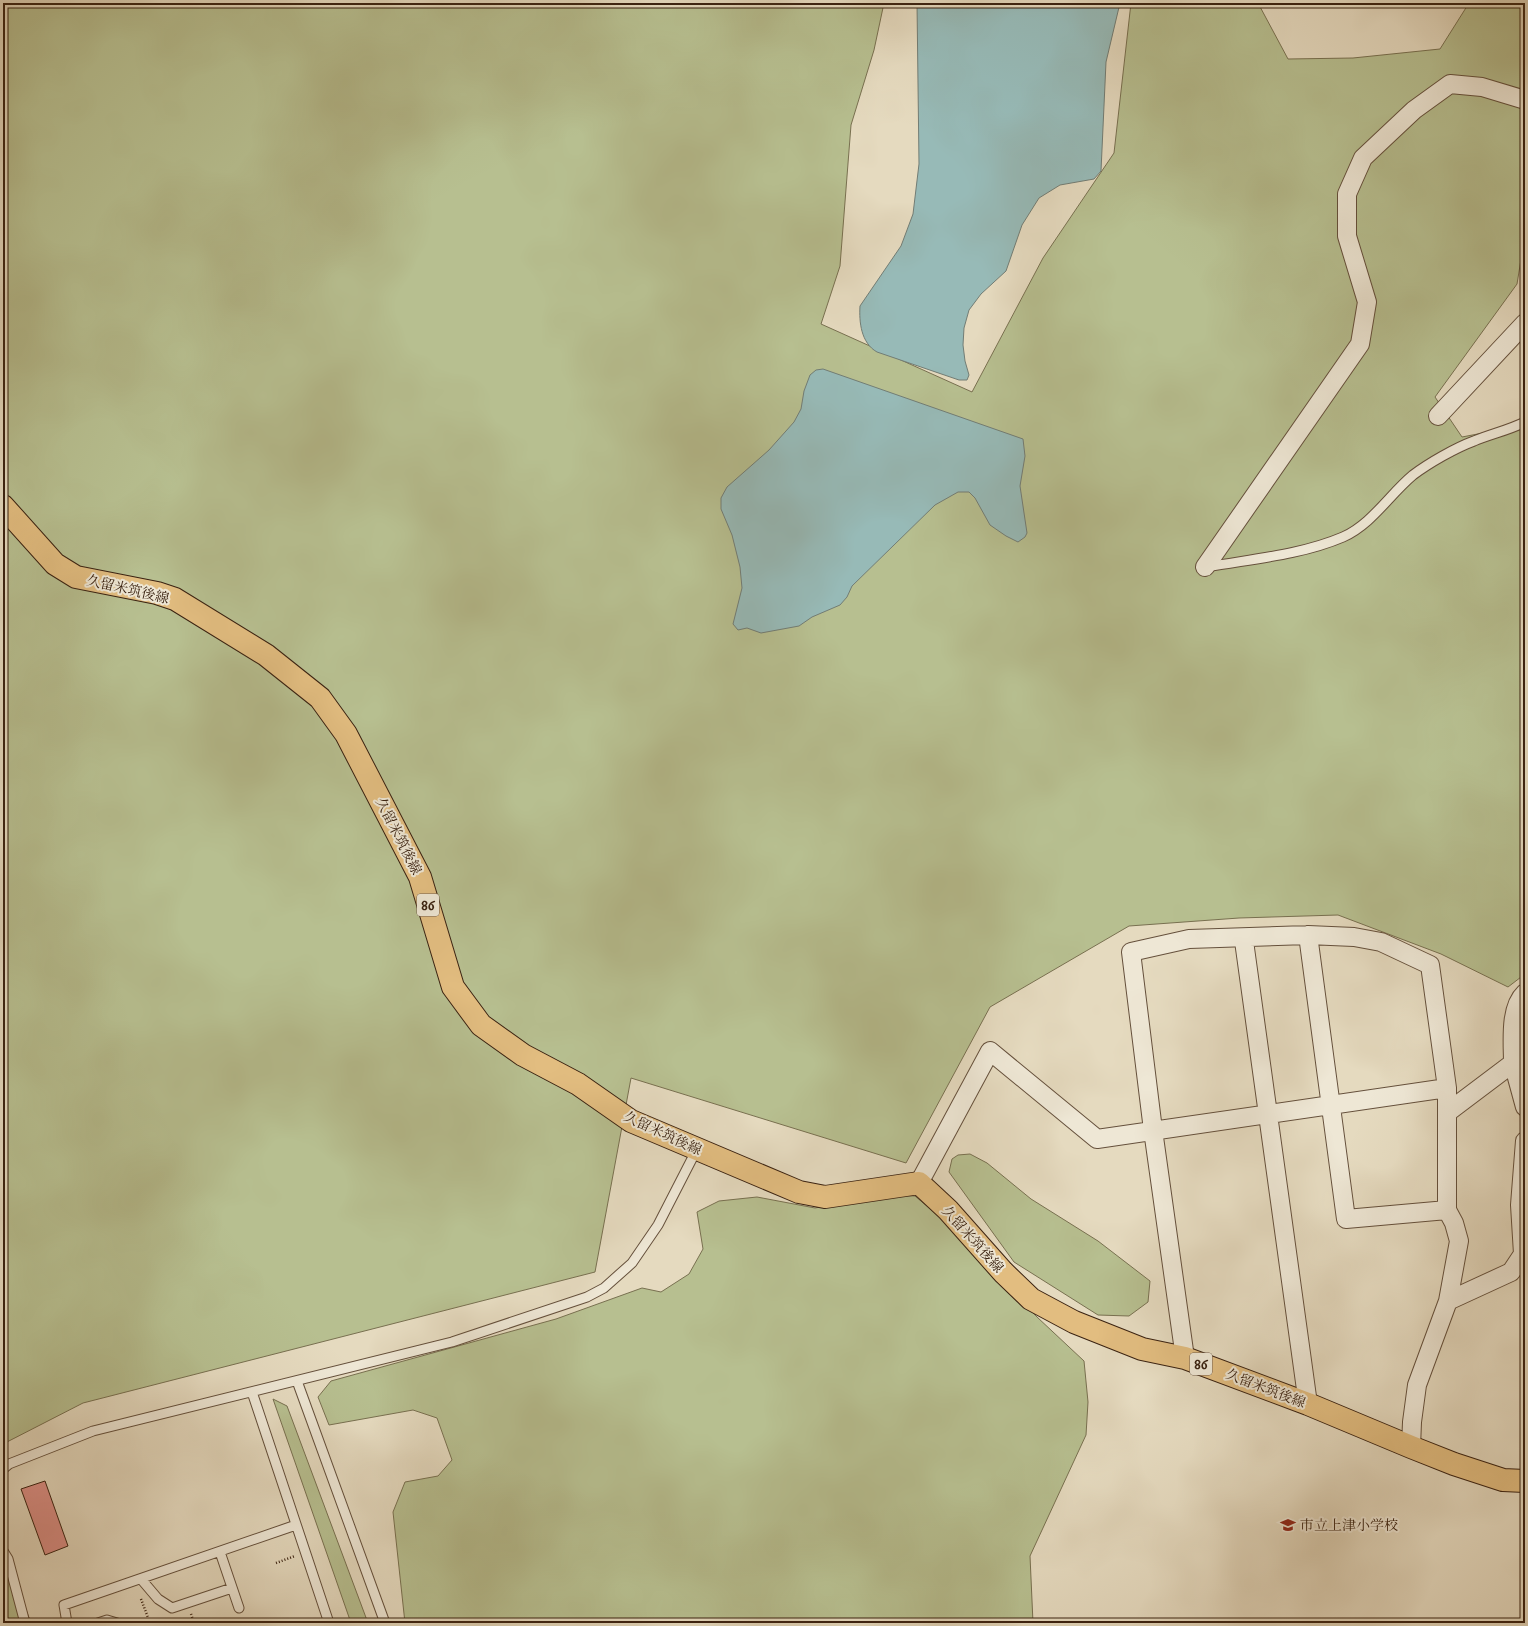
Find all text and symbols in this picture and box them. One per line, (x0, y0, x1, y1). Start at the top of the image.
street label: 久留米筑後線 (85, 572, 171, 608)
street label: 久留米筑後線 (371, 795, 425, 878)
road number: 86 (417, 894, 439, 916)
street label: 久留米筑後線 (621, 1108, 704, 1160)
street label: 久留米筑後線 (937, 1202, 1007, 1277)
road number: 86 (1190, 1353, 1212, 1375)
street label: 久留米筑後線 (1223, 1365, 1308, 1412)
school or university icon: 市立上津小学校 (1279, 1516, 1297, 1534)
place label: 市立上津小学校 (1300, 1517, 1398, 1535)

